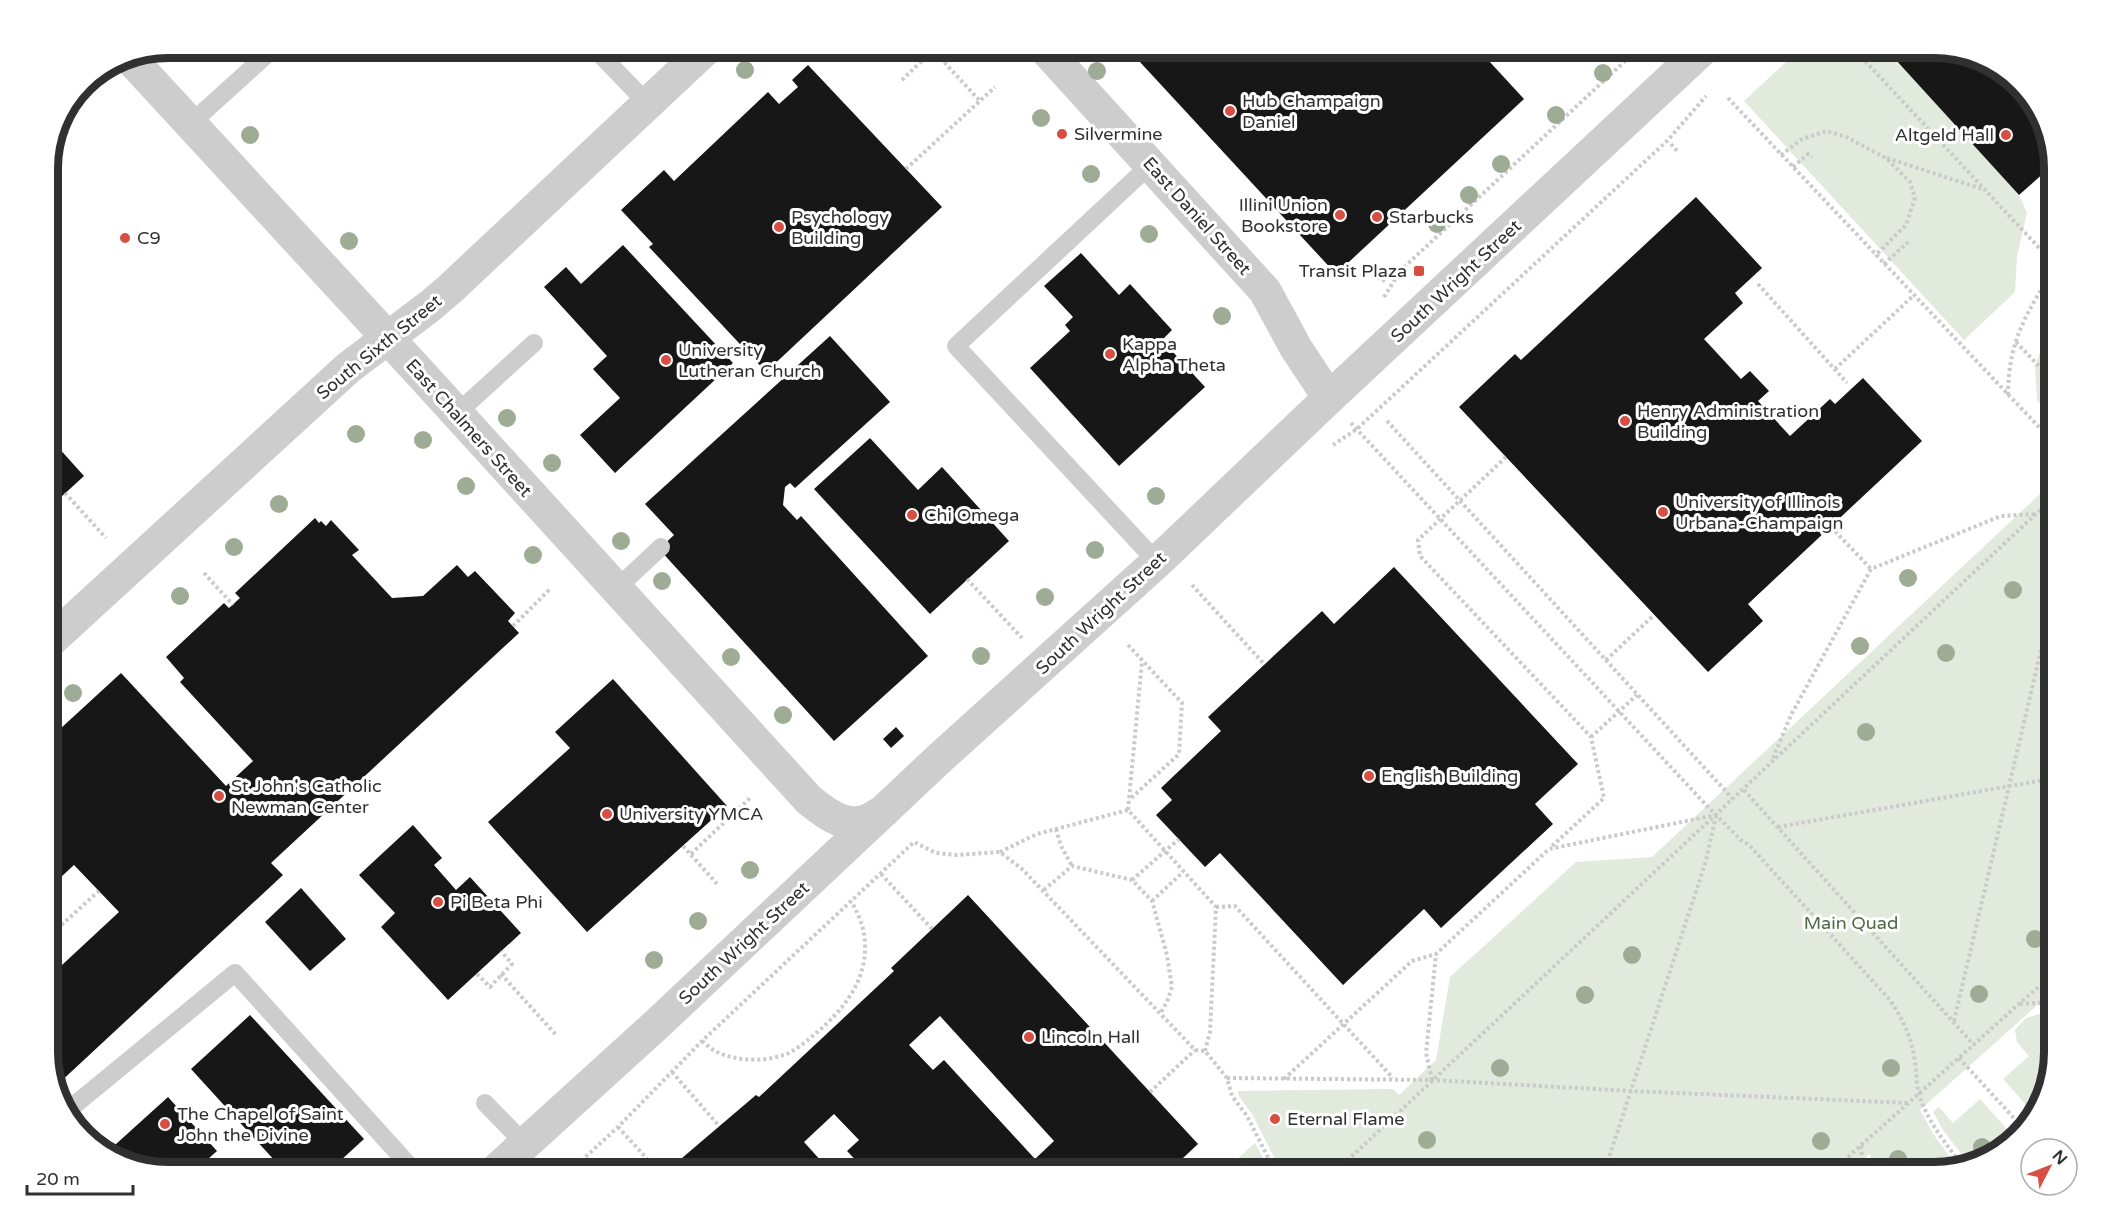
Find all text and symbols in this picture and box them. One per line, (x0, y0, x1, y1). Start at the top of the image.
place label: Hub Champaign Daniel (1242, 90, 1381, 133)
marker: Hub Champaign Daniel (1223, 104, 1237, 118)
place label: Silvermine (1074, 123, 1163, 145)
place label: Altgeld Hall (1895, 124, 1994, 146)
marker: Silvermine (1055, 127, 1069, 141)
marker: Altgeld Hall (1999, 128, 2013, 142)
street label: East Daniel Street (1138, 152, 1256, 280)
place label: Illini Union Bookstore (1239, 194, 1328, 237)
place label: Psychology Building (791, 206, 889, 249)
place label: Starbucks (1389, 206, 1474, 228)
marker: Illini Union Bookstore (1333, 208, 1347, 222)
marker: Starbucks (1370, 210, 1384, 224)
street label: South Wright Street (1386, 215, 1526, 347)
marker: Psychology Building (772, 220, 786, 234)
place label: C9 (137, 227, 161, 249)
marker: C9 (118, 231, 132, 245)
place label: Transit Plaza (1299, 260, 1407, 282)
marker: Transit Plaza (1412, 264, 1426, 278)
street label: South Sixth Street (312, 290, 446, 404)
place label: Kappa Alpha Theta (1122, 333, 1226, 376)
place label: University Lutheran Church (678, 339, 822, 382)
marker: Kappa Alpha Theta (1103, 347, 1117, 361)
marker: University Lutheran Church (659, 353, 673, 367)
street label: East Chalmers Street (401, 354, 537, 502)
place label: Henry Administration Building (1637, 400, 1819, 443)
marker: Henry Administration Building (1618, 414, 1632, 428)
place label: University of Illinois Urbana-Champaign (1675, 491, 1844, 534)
place label: Chi Omega (924, 504, 1019, 526)
marker: University of Illinois Urbana-Champaign (1656, 505, 1670, 519)
marker: Chi Omega (905, 508, 919, 522)
street label: South Wright Street (1031, 547, 1171, 679)
place label: English Building (1381, 765, 1518, 787)
marker: English Building (1362, 769, 1376, 783)
place label: St John's Catholic Newman Center (231, 775, 382, 818)
marker: St John's Catholic Newman Center (212, 789, 226, 803)
place label: University YMCA (619, 803, 763, 825)
marker: University YMCA (600, 807, 614, 821)
street label: South Wright Street (674, 877, 814, 1009)
place label: Pi Beta Phi (450, 891, 543, 913)
marker: Pi Beta Phi (431, 895, 445, 909)
park label: Main Quad (1804, 912, 1898, 934)
place label: Lincoln Hall (1041, 1026, 1140, 1048)
marker: Lincoln Hall (1022, 1030, 1036, 1044)
place label: The Chapel of Saint John the Divine (177, 1103, 344, 1146)
place label: Eternal Flame (1287, 1108, 1404, 1130)
marker: Eternal Flame (1268, 1112, 1282, 1126)
marker: The Chapel of Saint John the Divine (158, 1117, 172, 1131)
north arrow (2019, 1137, 2079, 1197)
text: N (2048, 1146, 2071, 1169)
scale bar (27, 1158, 134, 1196)
text: 20 m (36, 1168, 80, 1190)

